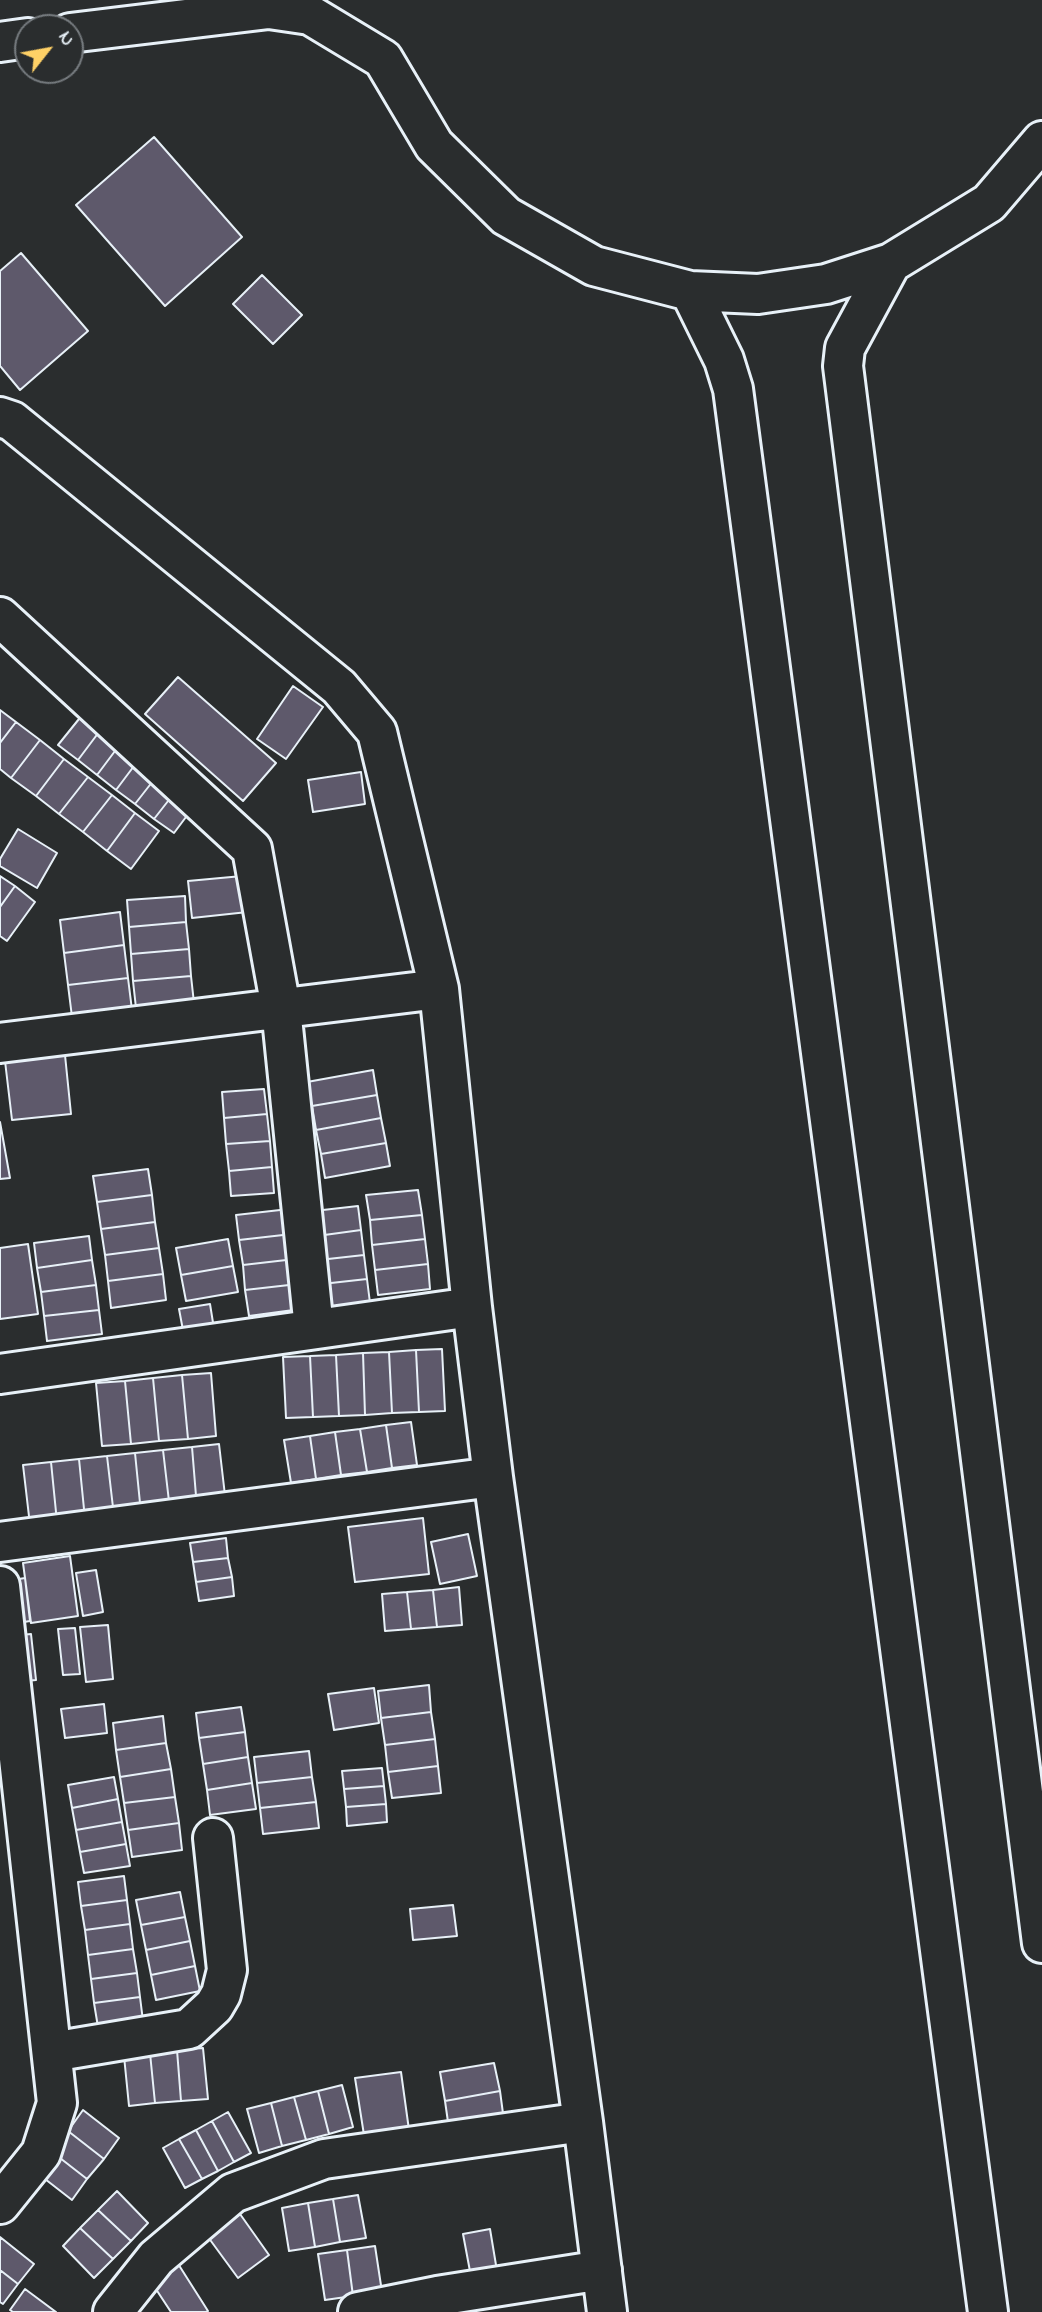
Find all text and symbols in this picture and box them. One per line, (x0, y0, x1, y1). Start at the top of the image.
north arrow (14, 14, 84, 84)
text: N (51, 26, 81, 51)

